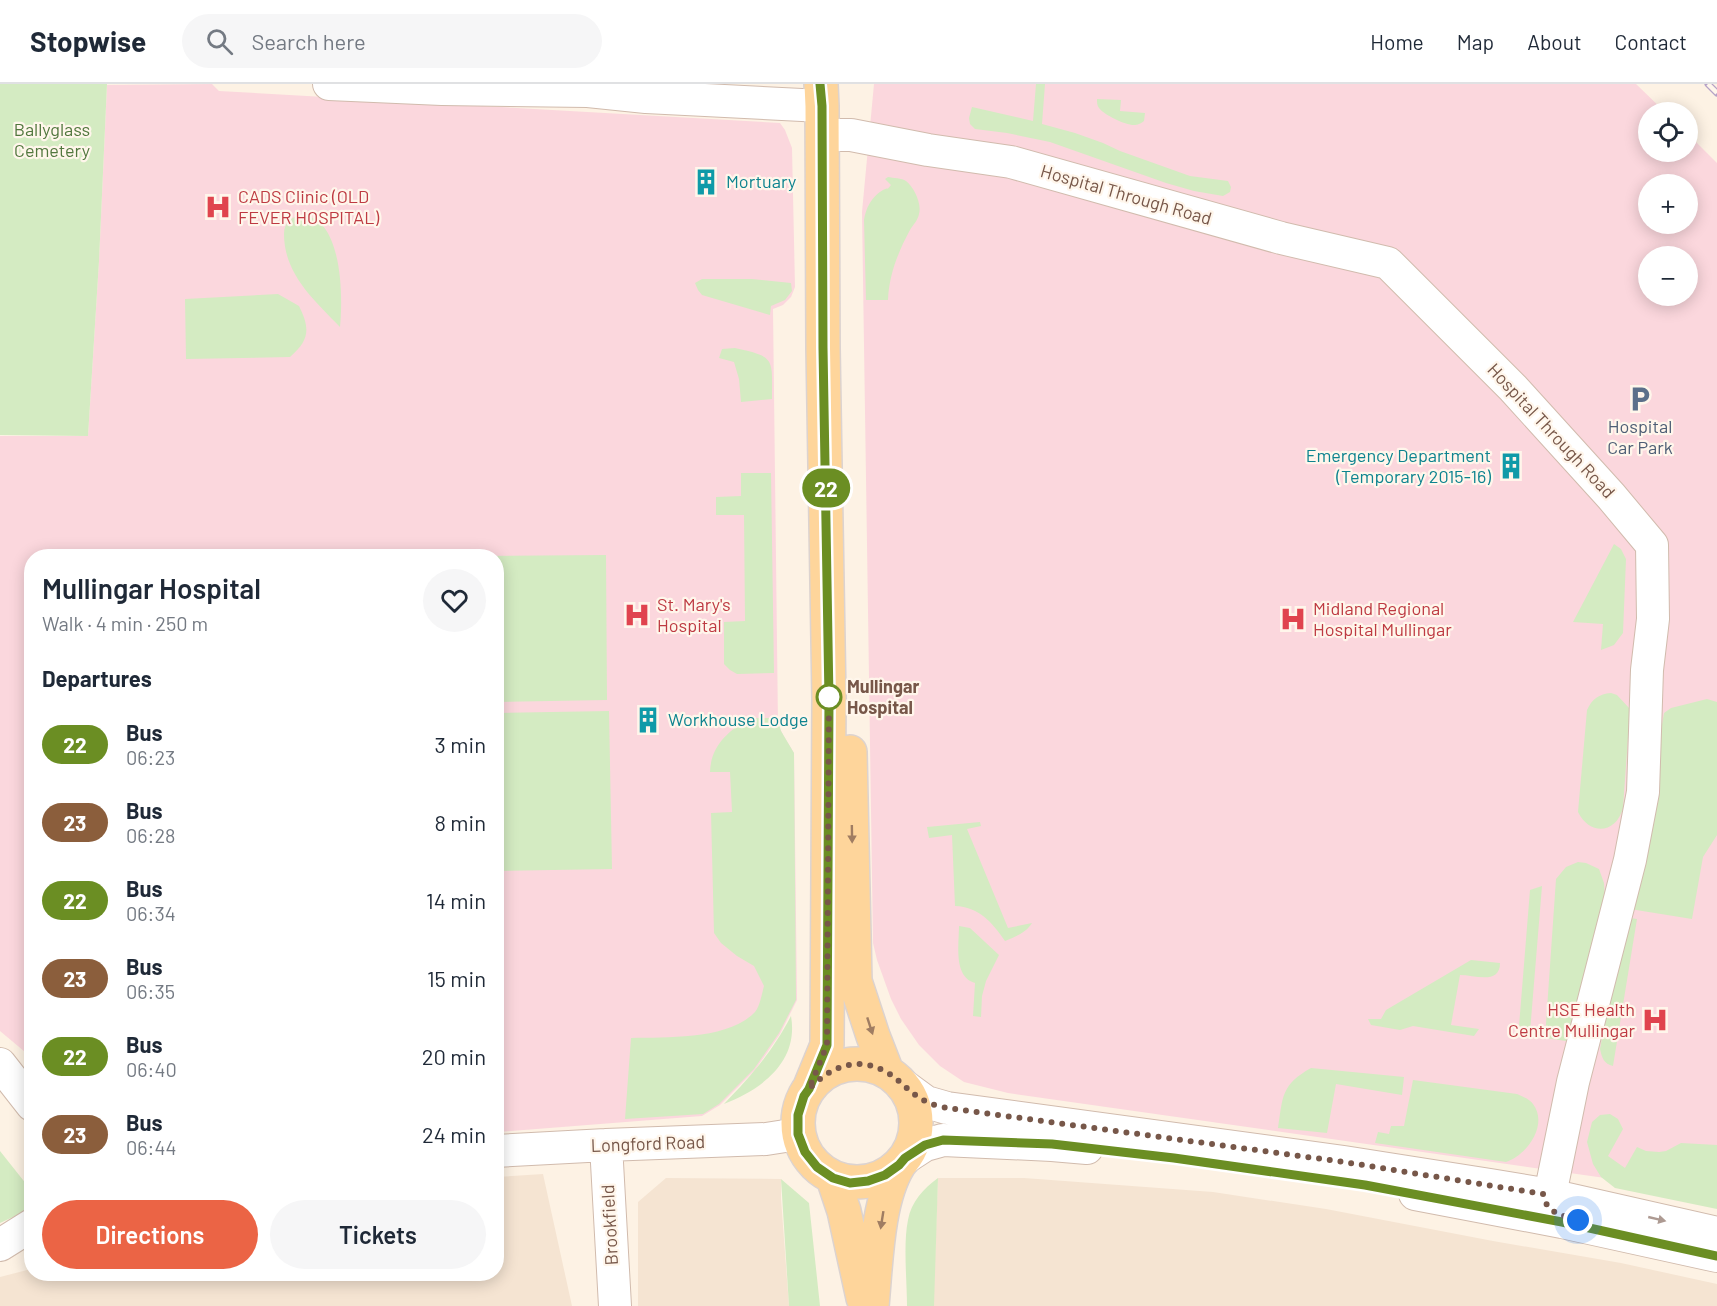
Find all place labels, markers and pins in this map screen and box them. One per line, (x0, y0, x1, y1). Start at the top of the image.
building icon: Mortuary (691, 167, 721, 197)
place label: Mortuary (726, 170, 796, 192)
place label: CADS Clinic (OLD FEVER HOSPITAL) (238, 185, 379, 228)
hospital icon: CADS Clinic (OLD FEVER HOSPITAL) (203, 192, 233, 222)
parking icon: Hospital Car Park (1625, 384, 1655, 414)
place label: Hospital Car Park (1607, 415, 1673, 458)
place label: Emergency Department (Temporary 2015-16) (1306, 444, 1491, 487)
building icon: Emergency Department (Temporary 2015-16) (1496, 451, 1526, 481)
place label: St. Mary's Hospital (657, 593, 731, 636)
place label: Midland Regional Hospital Mullingar (1313, 597, 1452, 640)
hospital icon: St. Mary's Hospital (622, 600, 652, 630)
hospital icon: Midland Regional Hospital Mullingar (1278, 604, 1308, 634)
place label: Mullingar Hospital (847, 675, 919, 718)
marker: Mullingar Hospital (816, 684, 842, 710)
building icon: Workhouse Lodge (633, 705, 663, 735)
place label: Workhouse Lodge (668, 708, 808, 730)
place label: HSE Health Centre Mullingar (1508, 998, 1635, 1041)
hospital icon: HSE Health Centre Mullingar (1640, 1005, 1670, 1035)

